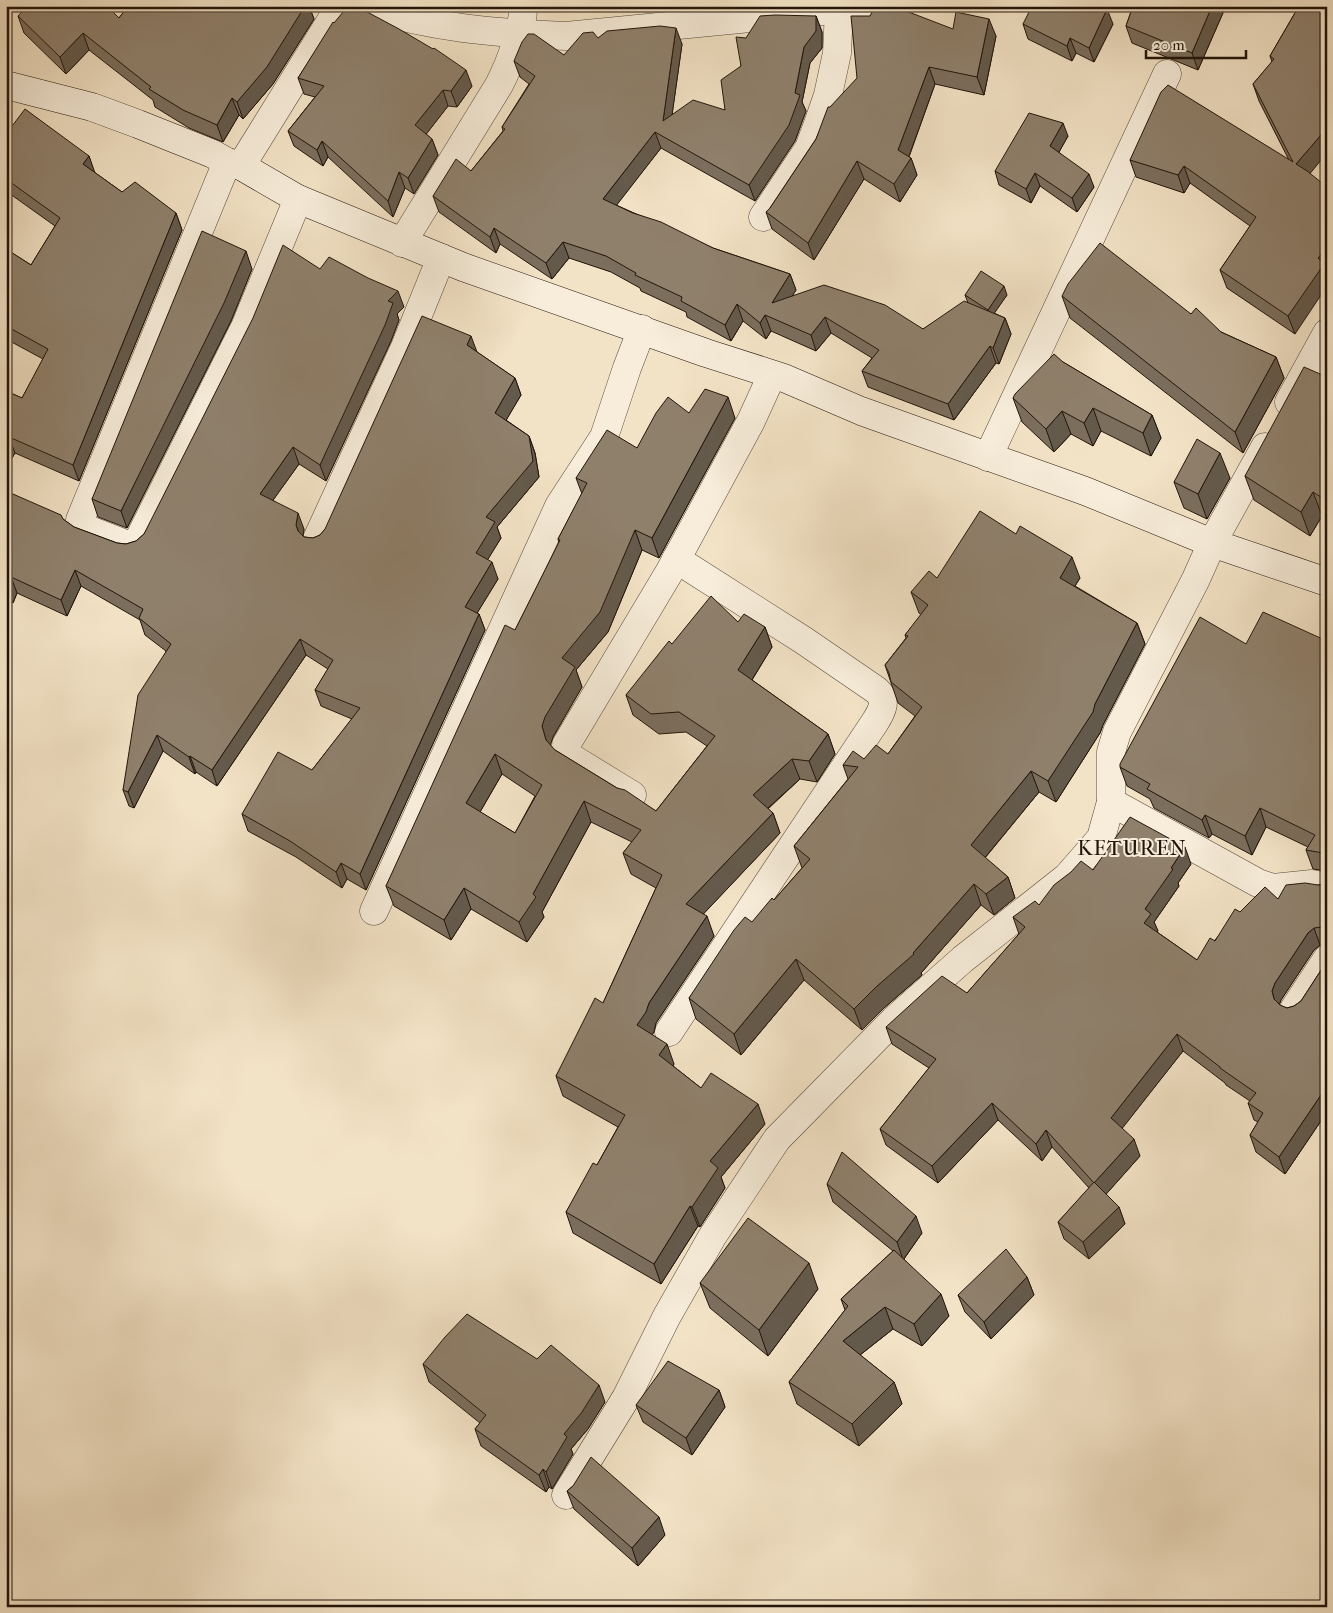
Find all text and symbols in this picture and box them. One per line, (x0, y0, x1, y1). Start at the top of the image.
scale bar (1146, 28, 1246, 60)
text: 20 m (1153, 36, 1185, 54)
district label: KETUREN (1077, 836, 1187, 860)

